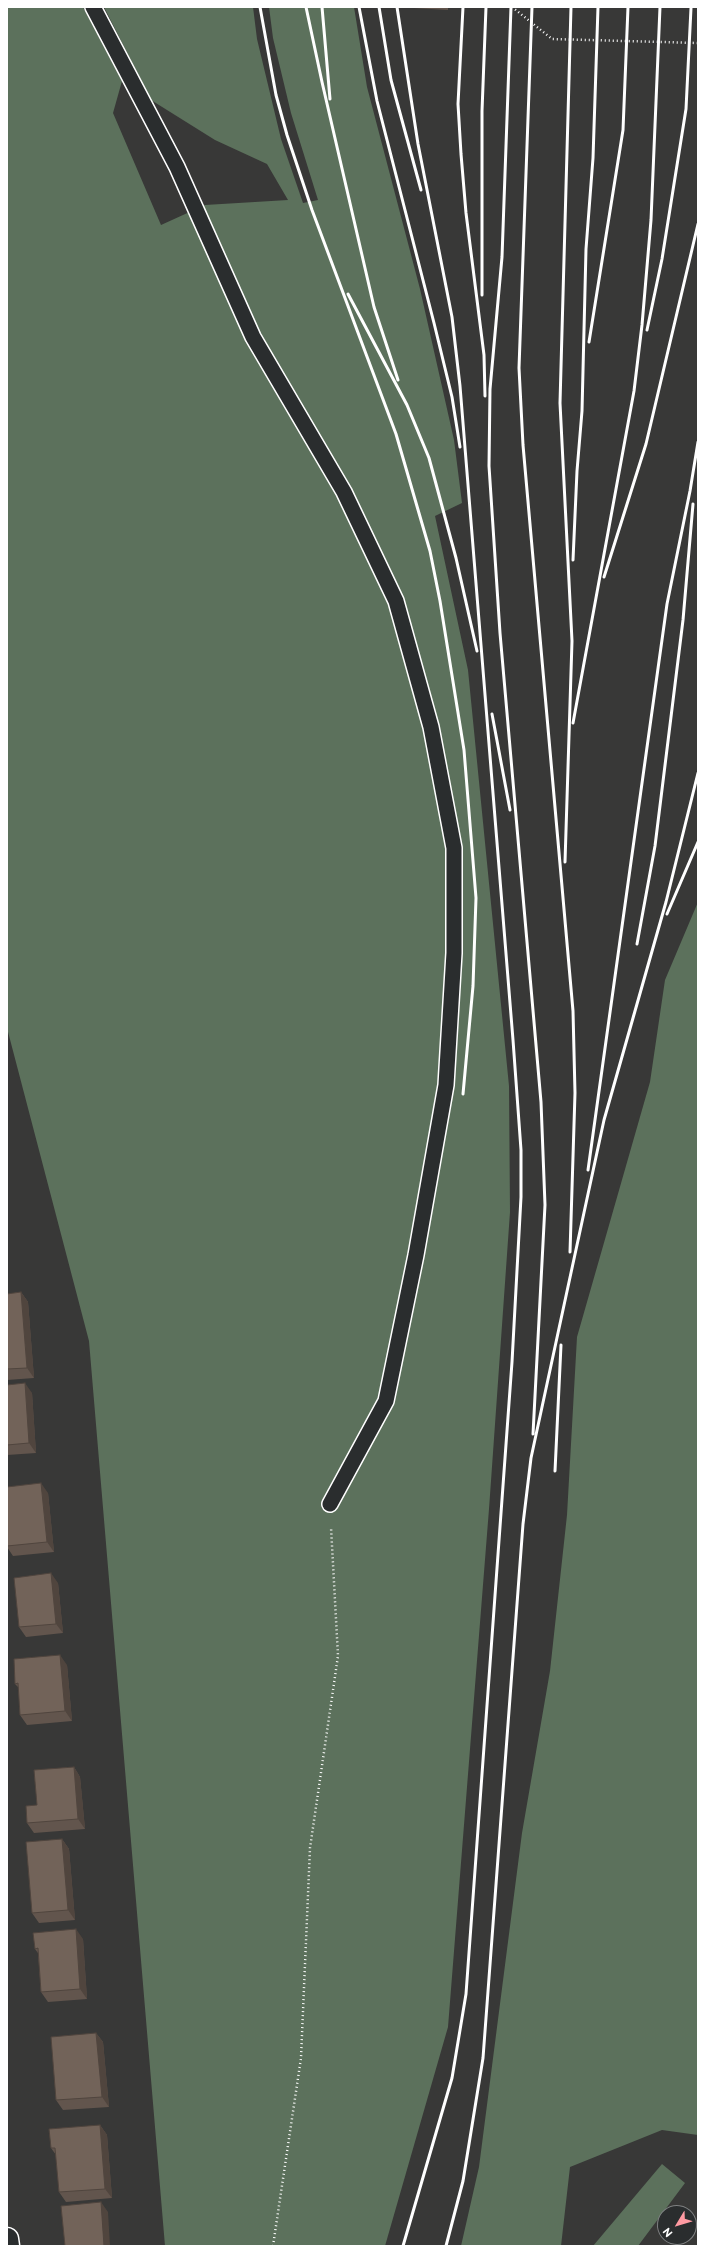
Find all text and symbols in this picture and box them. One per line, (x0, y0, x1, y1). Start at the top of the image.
north arrow (657, 2205, 697, 2245)
text: N (660, 2225, 676, 2239)

